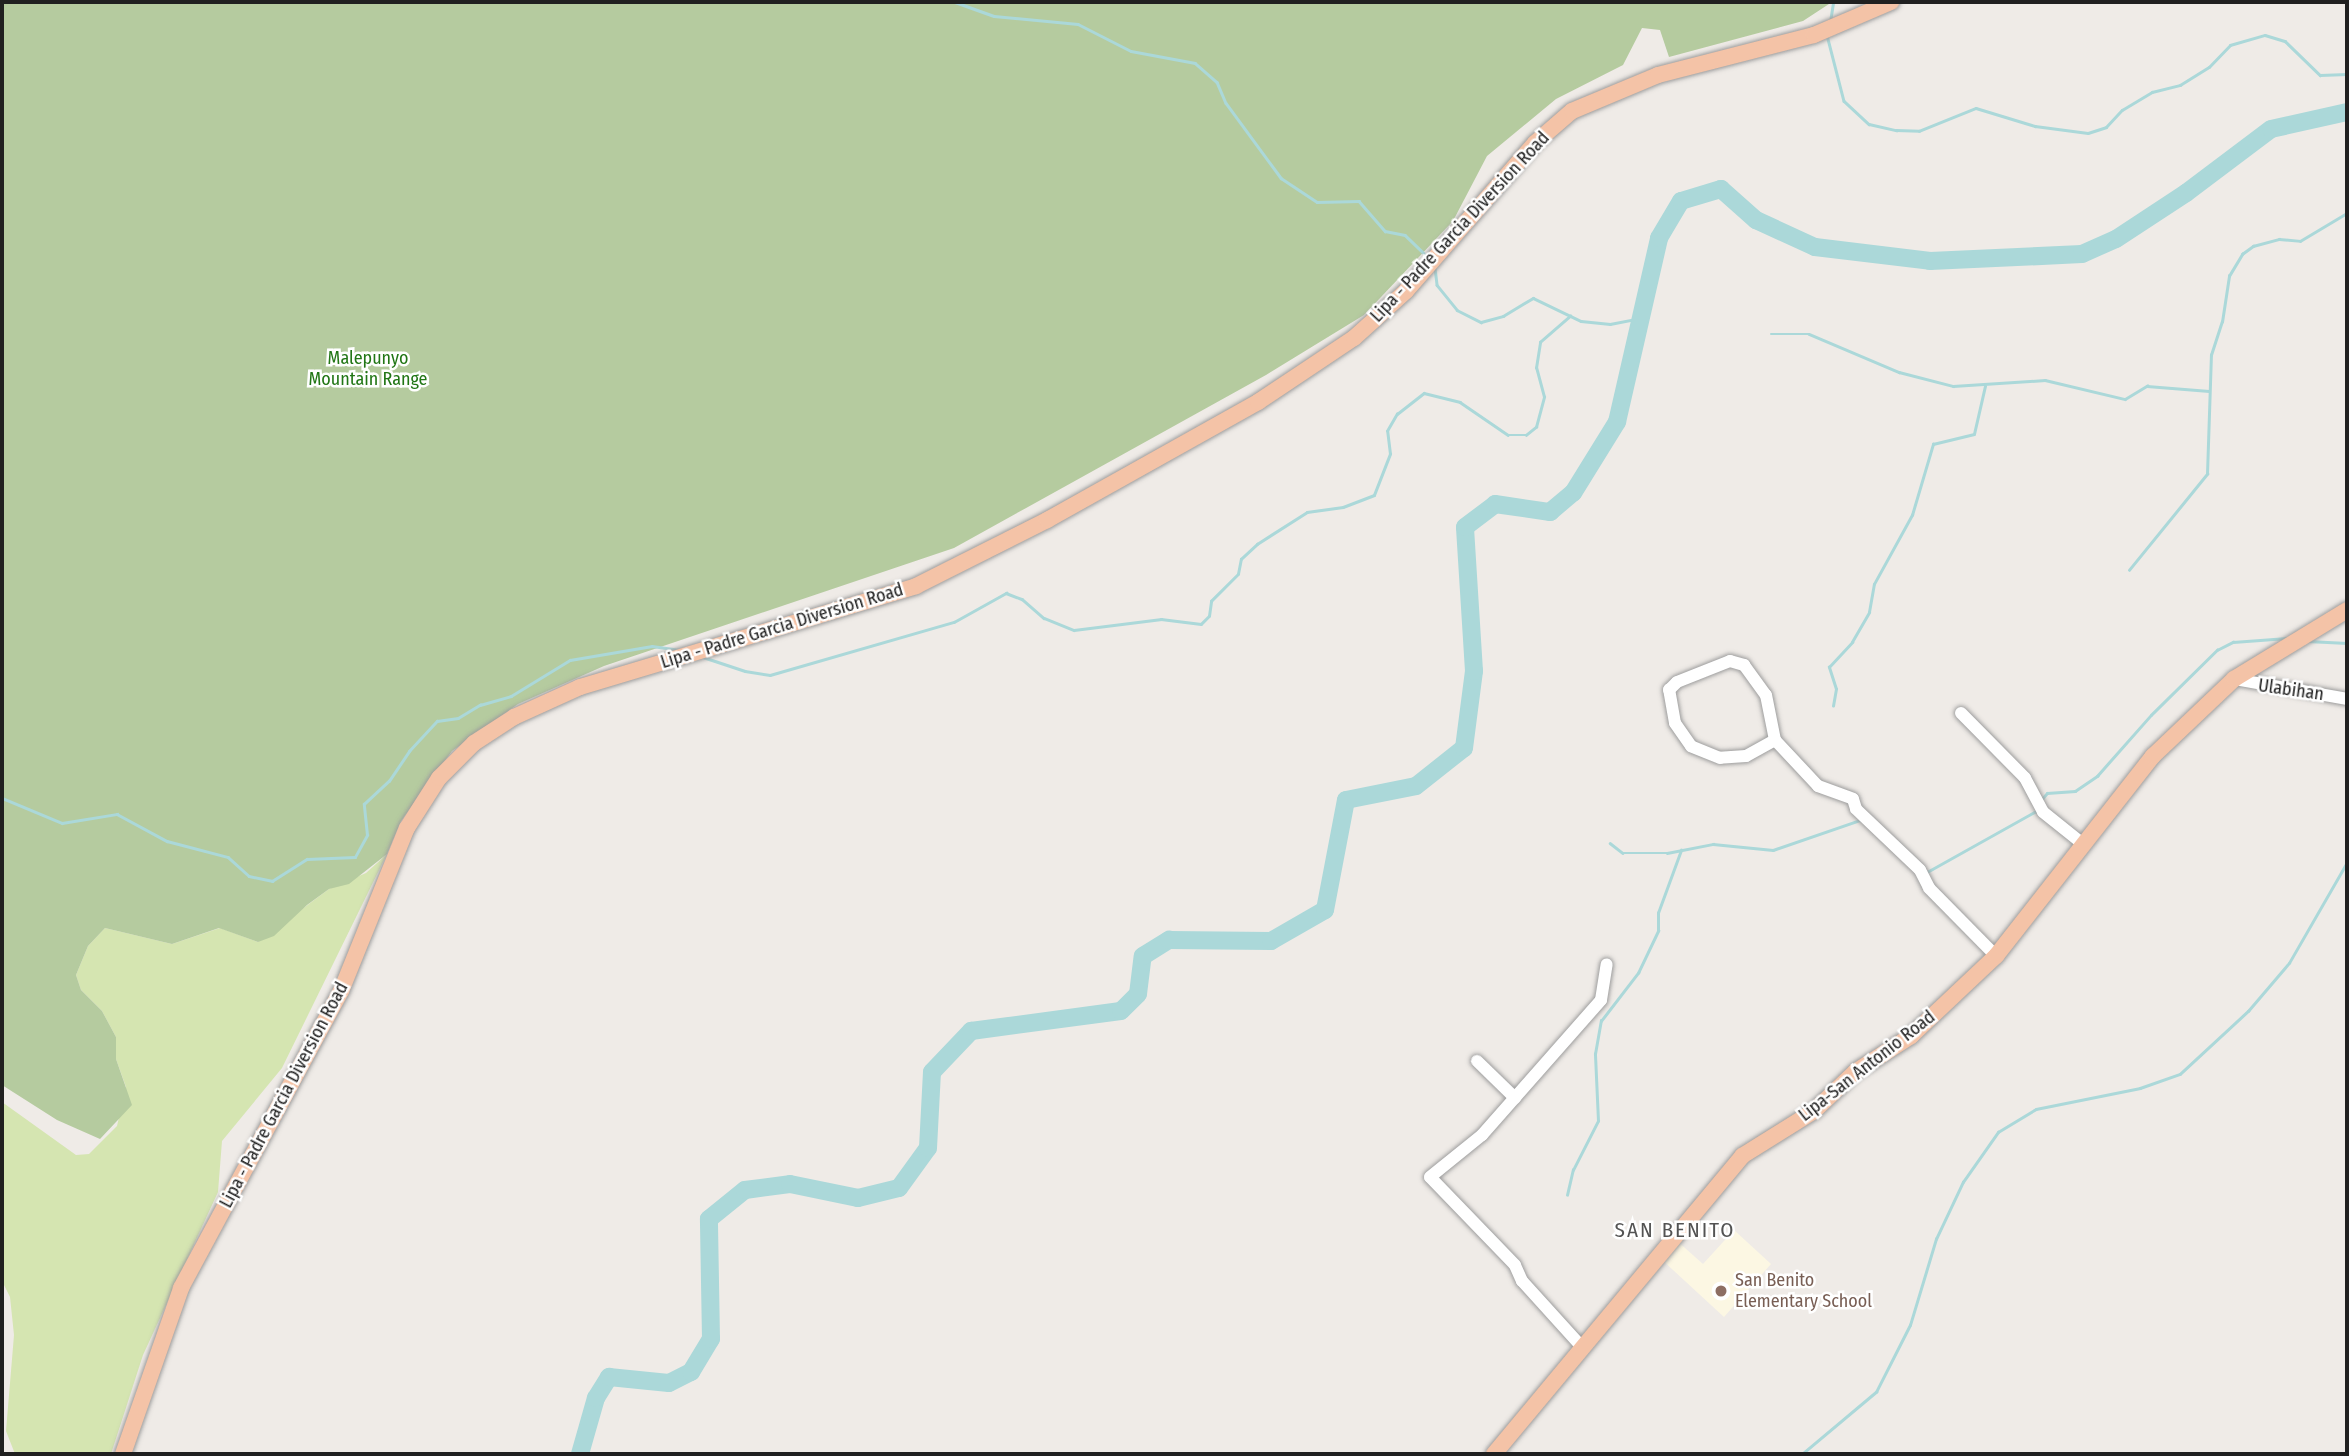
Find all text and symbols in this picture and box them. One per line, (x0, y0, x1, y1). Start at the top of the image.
street label: Lipa - Padre Garcia Diversion Road (1366, 127, 1554, 327)
park label: Malepunyo Mountain Range (309, 348, 427, 390)
street label: Lipa - Padre Garcia Diversion Road (658, 579, 906, 673)
street label: Ulabihan (2257, 675, 2325, 705)
street label: Lipa - Padre Garcia Diversion Road (215, 978, 353, 1212)
street label: Lipa-San Antonio Road (1795, 1006, 1939, 1126)
district label: SAN BENITO (1616, 1217, 1734, 1243)
place label: San Benito Elementary School (1735, 1270, 1872, 1312)
marker: San Benito Elementary School (1713, 1283, 1729, 1299)

